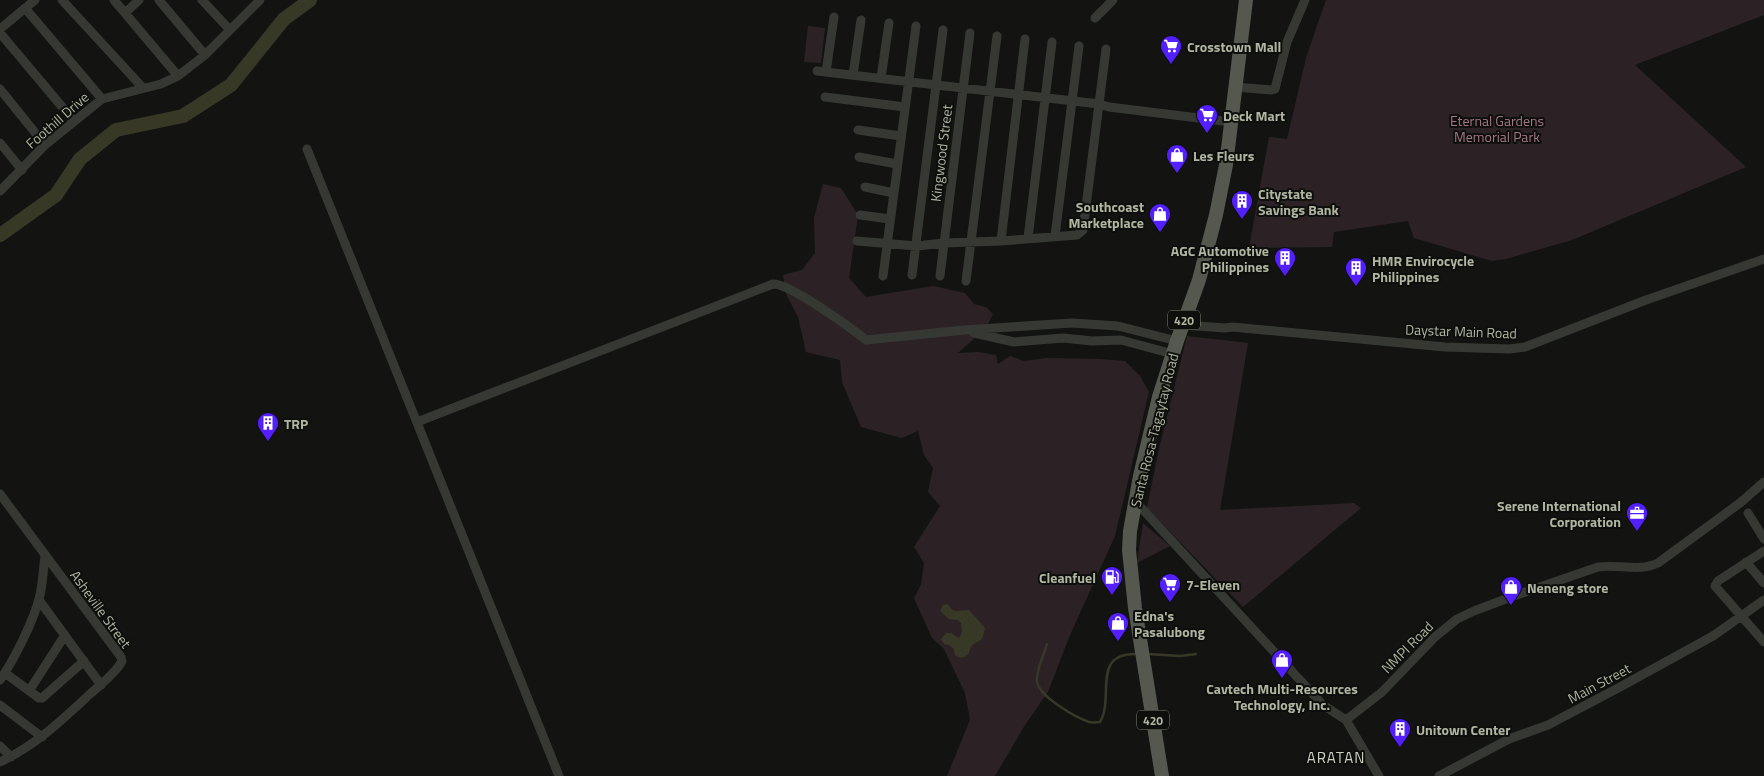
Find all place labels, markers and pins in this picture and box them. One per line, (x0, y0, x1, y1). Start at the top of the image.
supermarket icon: Crosstown Mall (1159, 34, 1183, 65)
place label: Crosstown Mall (1187, 36, 1281, 57)
supermarket icon: Deck Mart (1195, 103, 1219, 134)
place label: Deck Mart (1223, 105, 1285, 126)
shop icon: Les Fleurs (1165, 143, 1189, 174)
place label: Les Fleurs (1193, 145, 1255, 166)
place label: Citystate Savings Bank (1258, 183, 1340, 220)
building icon: Citystate Savings Bank (1230, 189, 1254, 220)
place label: Southcoast Marketplace (1068, 196, 1144, 233)
shop icon: Southcoast Marketplace (1148, 202, 1172, 233)
place label: AGC Automotive Philippines (1171, 240, 1269, 277)
building icon: AGC Automotive Philippines (1273, 246, 1297, 277)
place label: HMR Envirocycle Philippines (1372, 250, 1474, 287)
building icon: HMR Envirocycle Philippines (1344, 256, 1368, 287)
building icon: TRP (256, 411, 280, 442)
place label: TRP (284, 413, 308, 434)
place label: Serene International Corporation (1497, 495, 1621, 532)
office icon: Serene International Corporation (1625, 501, 1649, 532)
fuel station icon: Cleanfuel (1100, 565, 1124, 596)
place label: Cleanfuel (1039, 567, 1096, 588)
supermarket icon: 7-Eleven (1158, 572, 1182, 603)
place label: 7-Eleven (1186, 574, 1240, 595)
shop icon: Neneng store (1499, 575, 1523, 606)
place label: Neneng store (1527, 577, 1608, 598)
place label: Edna's Pasalubong (1134, 605, 1205, 642)
shop icon: Edna's Pasalubong (1106, 611, 1130, 642)
shop icon: Cavtech Multi-Resources Technology, Inc. (1270, 648, 1294, 679)
place label: Cavtech Multi-Resources Technology, Inc. (1206, 678, 1358, 715)
building icon: Unitown Center (1388, 717, 1412, 748)
place label: Unitown Center (1416, 719, 1510, 740)

